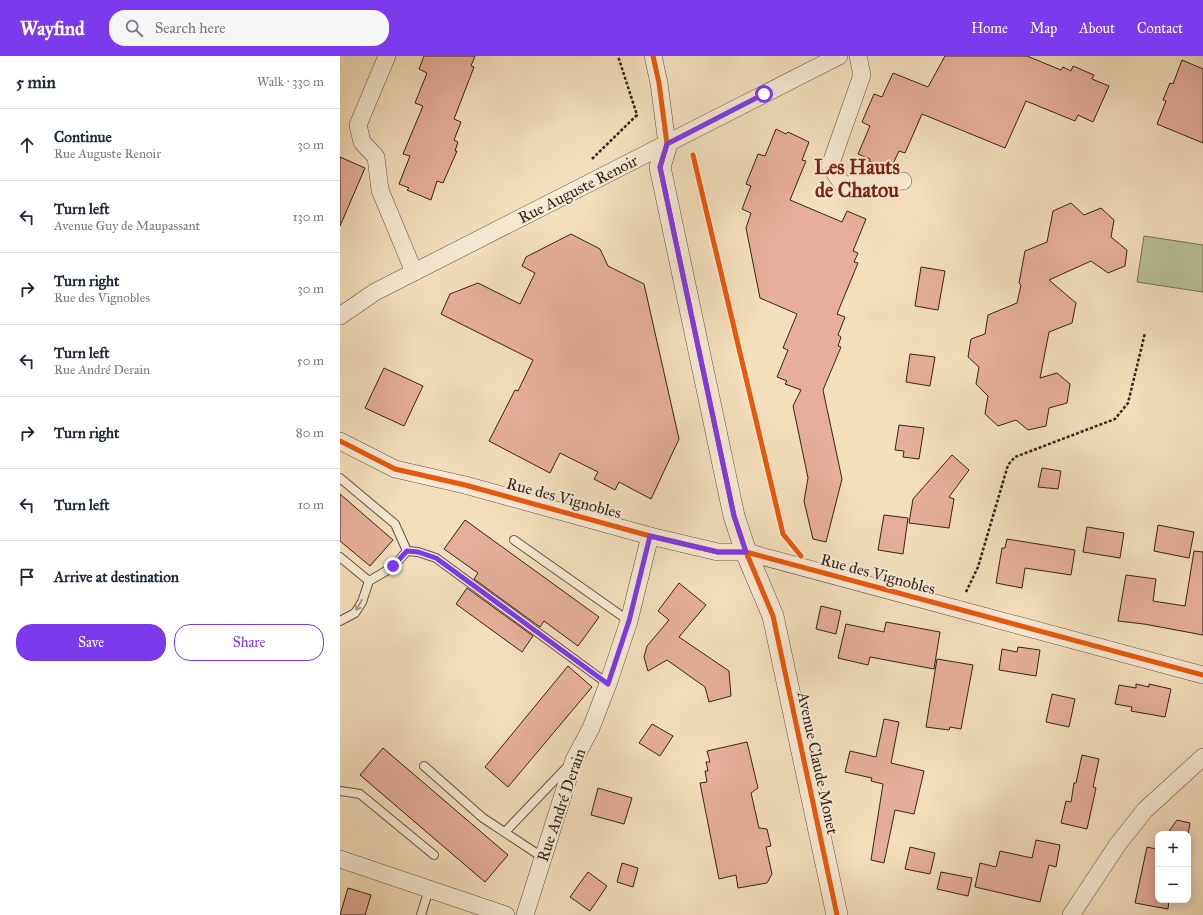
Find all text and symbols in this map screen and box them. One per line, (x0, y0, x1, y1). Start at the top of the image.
search box (109, 10, 389, 46)
text: Wayfind (20, 17, 85, 40)
icon: search (123, 17, 145, 39)
text: Search here (155, 19, 226, 37)
text: Home (971, 20, 1008, 37)
text: Map (1030, 20, 1057, 37)
text: About (1079, 20, 1115, 37)
text: Contact (1137, 20, 1183, 37)
text: 5 min (16, 72, 56, 93)
text: Walk · 330 m (257, 74, 324, 90)
route start (755, 85, 773, 103)
text: Continue (54, 128, 112, 146)
icon: ahead (16, 134, 38, 156)
text: 30 m (298, 137, 324, 153)
text: Rue Auguste Renoir (54, 146, 161, 162)
street label: Rue Auguste Renoir (515, 151, 641, 228)
district label: Les Hauts de Chatou (814, 155, 900, 202)
text: Turn left (54, 200, 110, 218)
icon: left (16, 206, 38, 228)
text: 130 m (292, 209, 324, 225)
text: Avenue Guy de Maupassant (54, 218, 200, 234)
text: Turn right (54, 272, 119, 290)
icon: right (16, 278, 38, 300)
text: 30 m (298, 281, 324, 297)
text: Rue des Vignobles (54, 290, 150, 306)
text: Turn left (54, 344, 110, 362)
icon: left (16, 350, 38, 372)
text: 50 m (297, 353, 324, 369)
text: Rue André Derain (54, 362, 150, 378)
icon: right (16, 422, 38, 444)
text: Turn right (54, 424, 119, 442)
text: 80 m (296, 425, 324, 441)
street label: Rue des Vignobles (504, 474, 624, 523)
icon: left (16, 494, 38, 516)
text: Turn left (54, 496, 110, 514)
text: 10 m (298, 497, 324, 513)
street label: Rue des Vignobles (818, 550, 938, 599)
route end (384, 557, 402, 575)
icon: arrive (16, 566, 38, 588)
text: Arrive at destination (54, 568, 179, 586)
one-way arrow (355, 599, 363, 611)
button: Save (16, 624, 166, 661)
button: Share (174, 624, 324, 661)
street label: Avenue Claude Monet (793, 689, 842, 837)
street label: Rue André Derain (533, 746, 589, 864)
map controls (1155, 831, 1191, 903)
button: + (1155, 831, 1191, 867)
button: − (1155, 867, 1191, 903)

